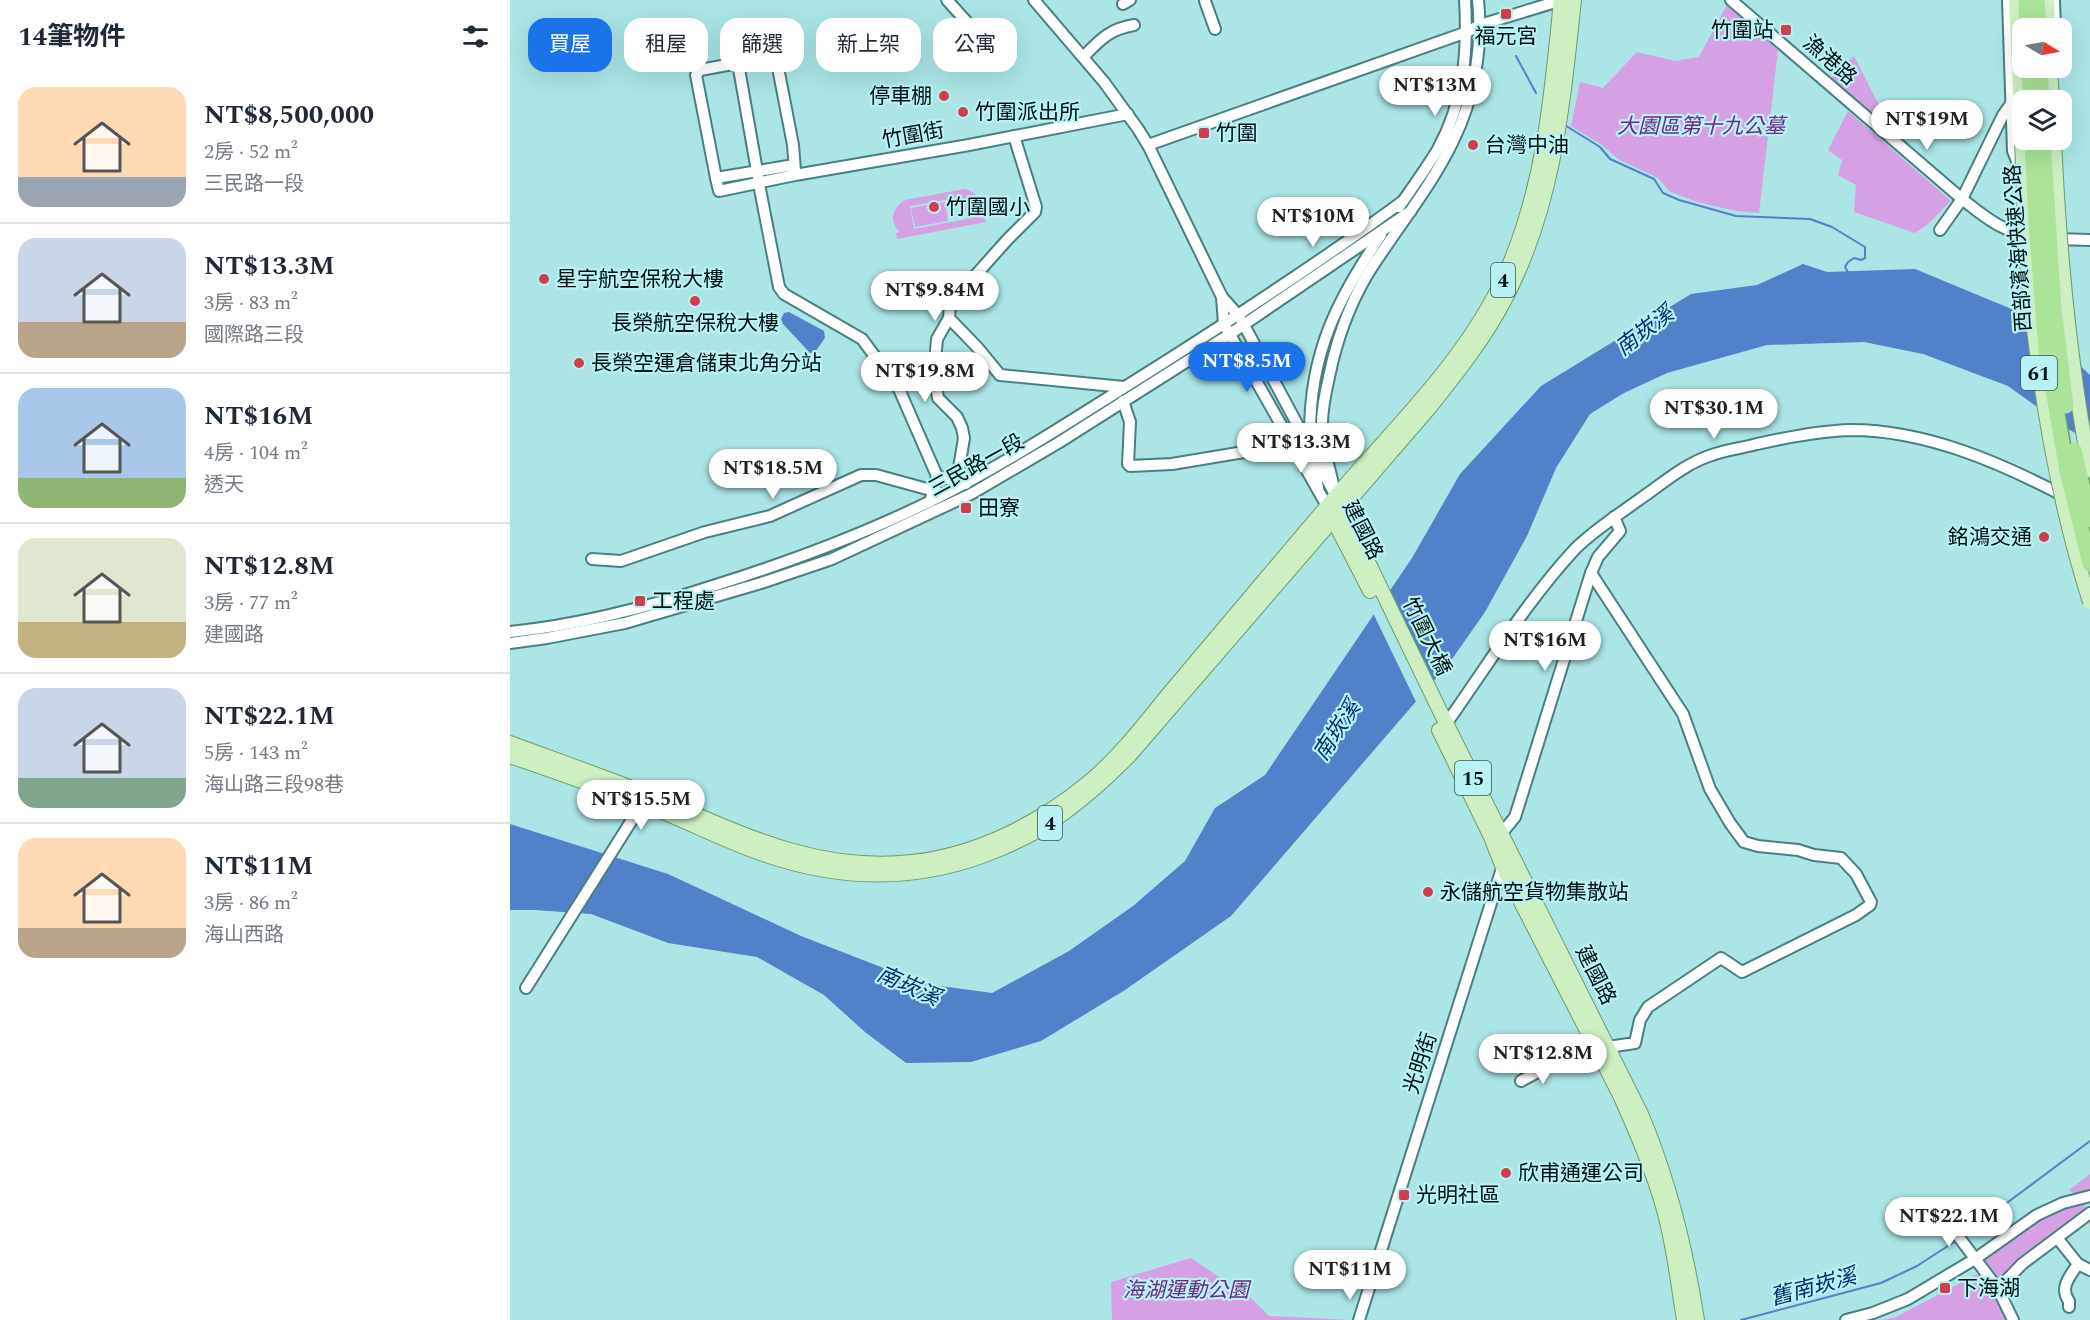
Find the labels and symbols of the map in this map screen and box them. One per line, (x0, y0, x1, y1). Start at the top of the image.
marker: 福元宮 (1499, 7, 1513, 21)
place label: 竹圍站 (1711, 15, 1774, 47)
north arrow (2012, 18, 2072, 78)
place label: 福元宮 (1475, 21, 1538, 53)
marker: 竹圍站 (1779, 23, 1793, 37)
street label: 漁港路 (1795, 28, 1864, 93)
pin: NT$13M (1386, 66, 1484, 117)
place label: 停車棚 (869, 81, 932, 113)
marker: 停車棚 (937, 89, 951, 103)
place label: 竹圍派出所 (975, 97, 1080, 129)
pin: NT$19M (1878, 100, 1976, 151)
marker: 竹圍派出所 (956, 105, 970, 119)
park label: 大園區第十九公墓 (1617, 111, 1788, 143)
street label: 竹圍街 (879, 115, 947, 157)
place label: 竹圍 (1216, 118, 1258, 150)
marker: 竹圍 (1197, 126, 1211, 140)
place label: 台灣中油 (1485, 130, 1569, 162)
marker: 台灣中油 (1466, 138, 1480, 152)
street label: 西部濱海快速公路 (1997, 163, 2041, 333)
place label: 竹圍國小 (946, 192, 1030, 224)
pin: NT$10M (1264, 197, 1362, 248)
marker: 竹圍國小 (927, 200, 941, 214)
road number: 4 (1491, 263, 1515, 297)
place label: 星宇航空保稅大樓 (556, 264, 724, 296)
pin: NT$9.84M (873, 271, 997, 322)
marker: 星宇航空保稅大樓 (537, 272, 551, 286)
marker: 長榮航空保稅大樓 (688, 294, 702, 308)
water label: 南崁溪 (1609, 296, 1684, 364)
place label: 長榮航空保稅大樓 (611, 308, 779, 340)
pin: NT$8.5M (1192, 342, 1302, 393)
place label: 長榮空運倉儲東北角分站 (591, 348, 822, 380)
pin: NT$19.8M (863, 352, 987, 403)
marker: 長榮空運倉儲東北角分站 (572, 356, 586, 370)
road number: 61 (2021, 356, 2057, 390)
pin: NT$30.1M (1652, 389, 1776, 440)
pin: NT$13.3M (1239, 423, 1363, 474)
street label: 三民路一段 (923, 426, 1030, 505)
pin: NT$18.5M (711, 449, 835, 500)
place label: 田寮 (978, 493, 1020, 525)
street label: 建國路 (1334, 495, 1391, 566)
marker: 田寮 (959, 501, 973, 515)
place label: 銘鴻交通 (1948, 522, 2032, 554)
marker: 銘鴻交通 (2037, 530, 2051, 544)
place label: 工程處 (652, 586, 715, 618)
street label: 竹圍大橋 (1393, 592, 1459, 681)
marker: 工程處 (633, 594, 647, 608)
pin: NT$16M (1496, 621, 1594, 672)
water label: 南崁溪 (1305, 692, 1371, 767)
road number: 15 (1455, 761, 1491, 795)
pin: NT$15.5M (579, 780, 703, 831)
road number: 4 (1038, 806, 1062, 840)
place label: 永儲航空貨物集散站 (1440, 877, 1629, 909)
marker: 永儲航空貨物集散站 (1421, 885, 1435, 899)
street label: 建國路 (1567, 940, 1624, 1011)
water label: 南崁溪 (872, 958, 948, 1016)
street label: 光明街 (1396, 1028, 1446, 1098)
pin: NT$12.8M (1481, 1034, 1605, 1085)
place label: 欣甫通運公司 (1518, 1158, 1644, 1190)
marker: 欣甫通運公司 (1499, 1166, 1513, 1180)
place label: 光明社區 (1416, 1180, 1500, 1212)
marker: 光明社區 (1397, 1188, 1411, 1202)
pin: NT$22.1M (1887, 1197, 2011, 1248)
pin: NT$11M (1301, 1250, 1399, 1301)
water label: 舊南崁溪 (1767, 1259, 1863, 1315)
place label: 下海湖 (1957, 1273, 2020, 1305)
park label: 海湖運動公園 (1123, 1275, 1252, 1307)
marker: 下海湖 (1938, 1281, 1952, 1295)

